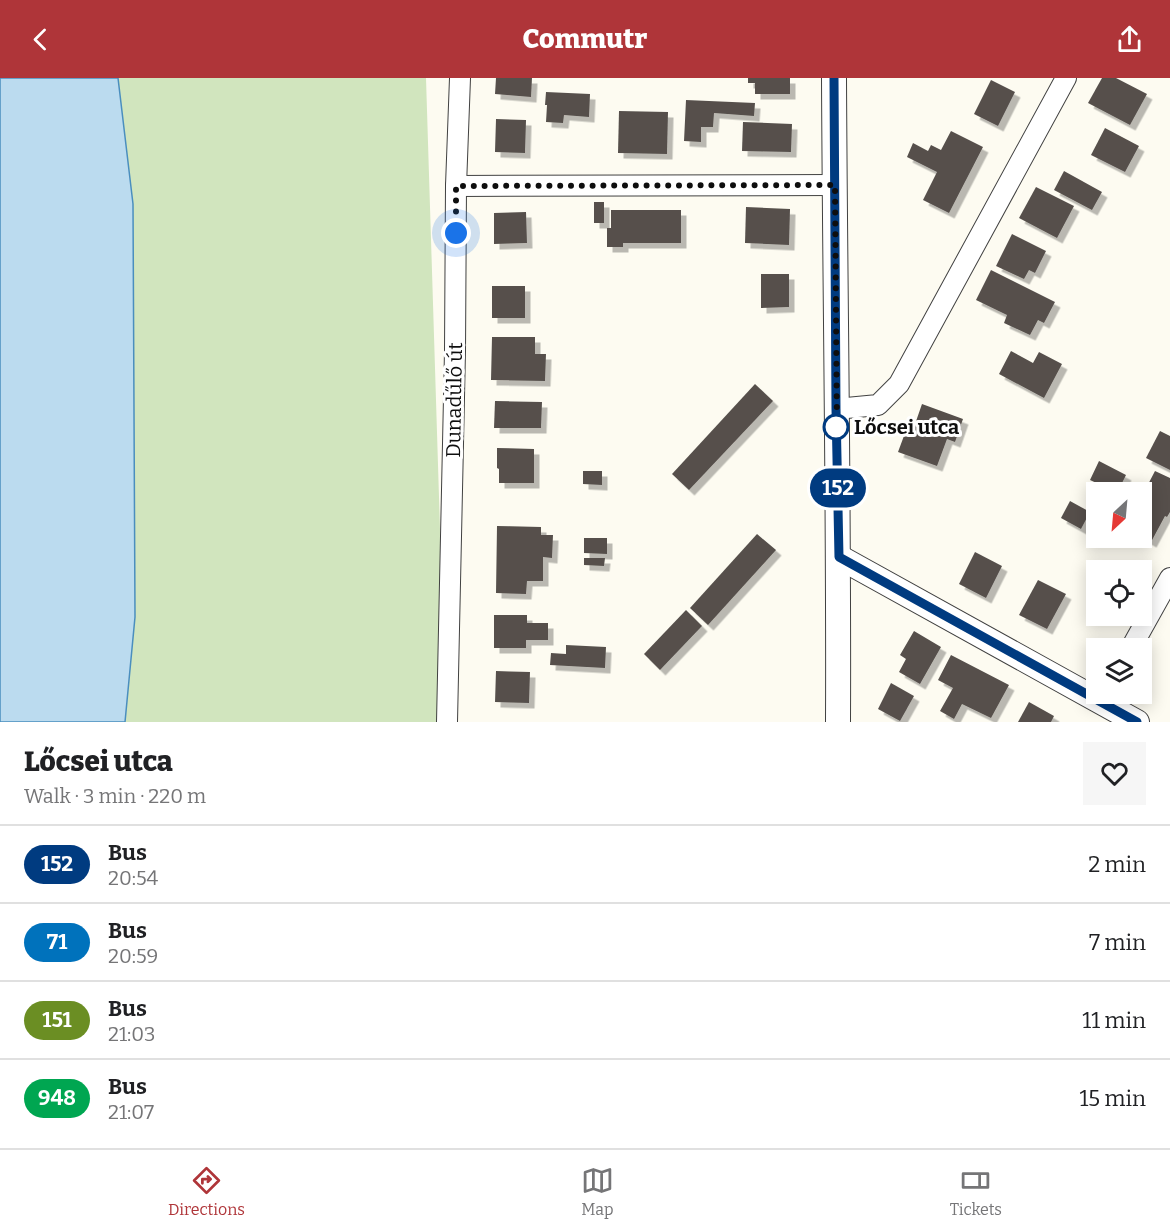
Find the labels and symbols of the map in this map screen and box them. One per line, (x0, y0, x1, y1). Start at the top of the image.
your location (441, 218, 471, 248)
street label: Dunadűlő út (441, 342, 467, 458)
marker: Lőcsei utca (823, 414, 849, 440)
place label: Lőcsei utca (854, 415, 959, 439)
line badge: 152 (804, 468, 872, 508)
north arrow (1086, 482, 1152, 548)

